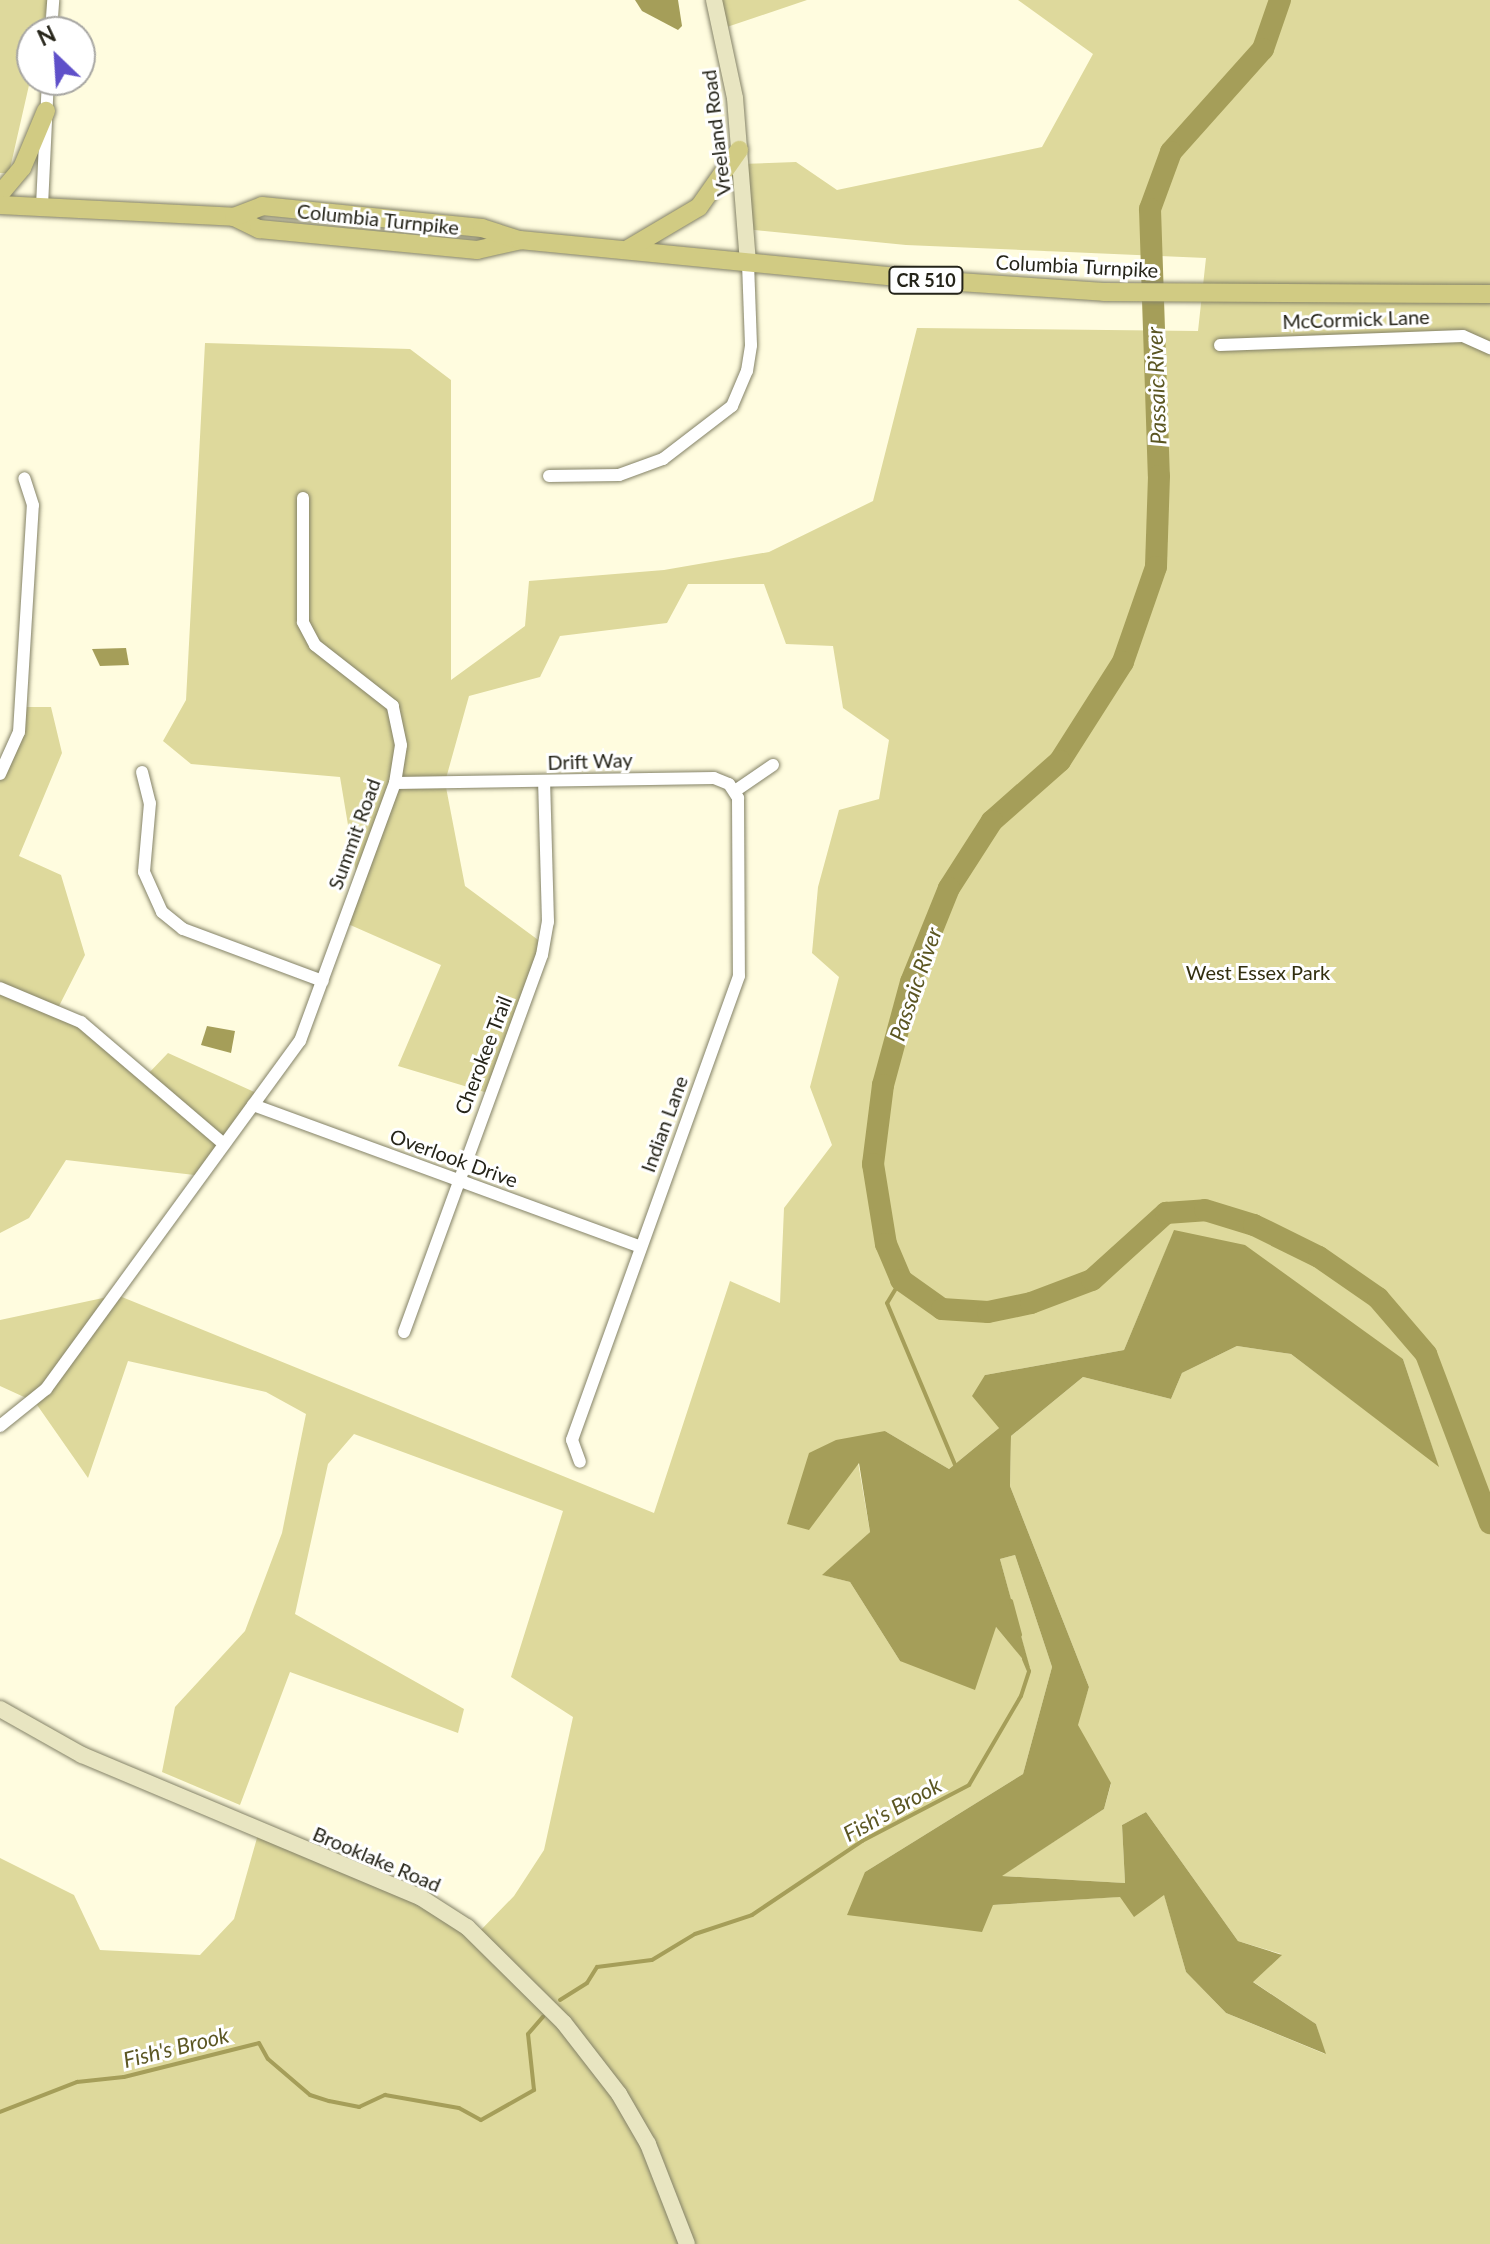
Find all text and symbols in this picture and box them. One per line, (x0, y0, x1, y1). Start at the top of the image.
north arrow (16, 16, 96, 96)
text: N (33, 20, 60, 51)
street label: Vreeland Road (696, 69, 736, 197)
street label: Columbia Turnpike (296, 199, 460, 239)
street label: Columbia Turnpike (995, 250, 1159, 282)
road number: CR 510 (888, 266, 964, 294)
street label: McCormick Lane (1282, 304, 1430, 334)
water label: Passaic River (1141, 327, 1171, 445)
street label: Drift Way (547, 748, 633, 774)
street label: Summit Road (323, 775, 385, 893)
water label: Passaic River (883, 924, 947, 1044)
park label: West Essex Park (1186, 960, 1330, 984)
street label: Cherokee Trail (449, 992, 517, 1118)
street label: Indian Lane (635, 1073, 693, 1175)
street label: Overlook Drive (387, 1124, 521, 1192)
water label: Fish's Brook (838, 1771, 946, 1847)
street label: Brooklake Road (309, 1821, 445, 1897)
water label: Fish's Brook (120, 2021, 232, 2073)

